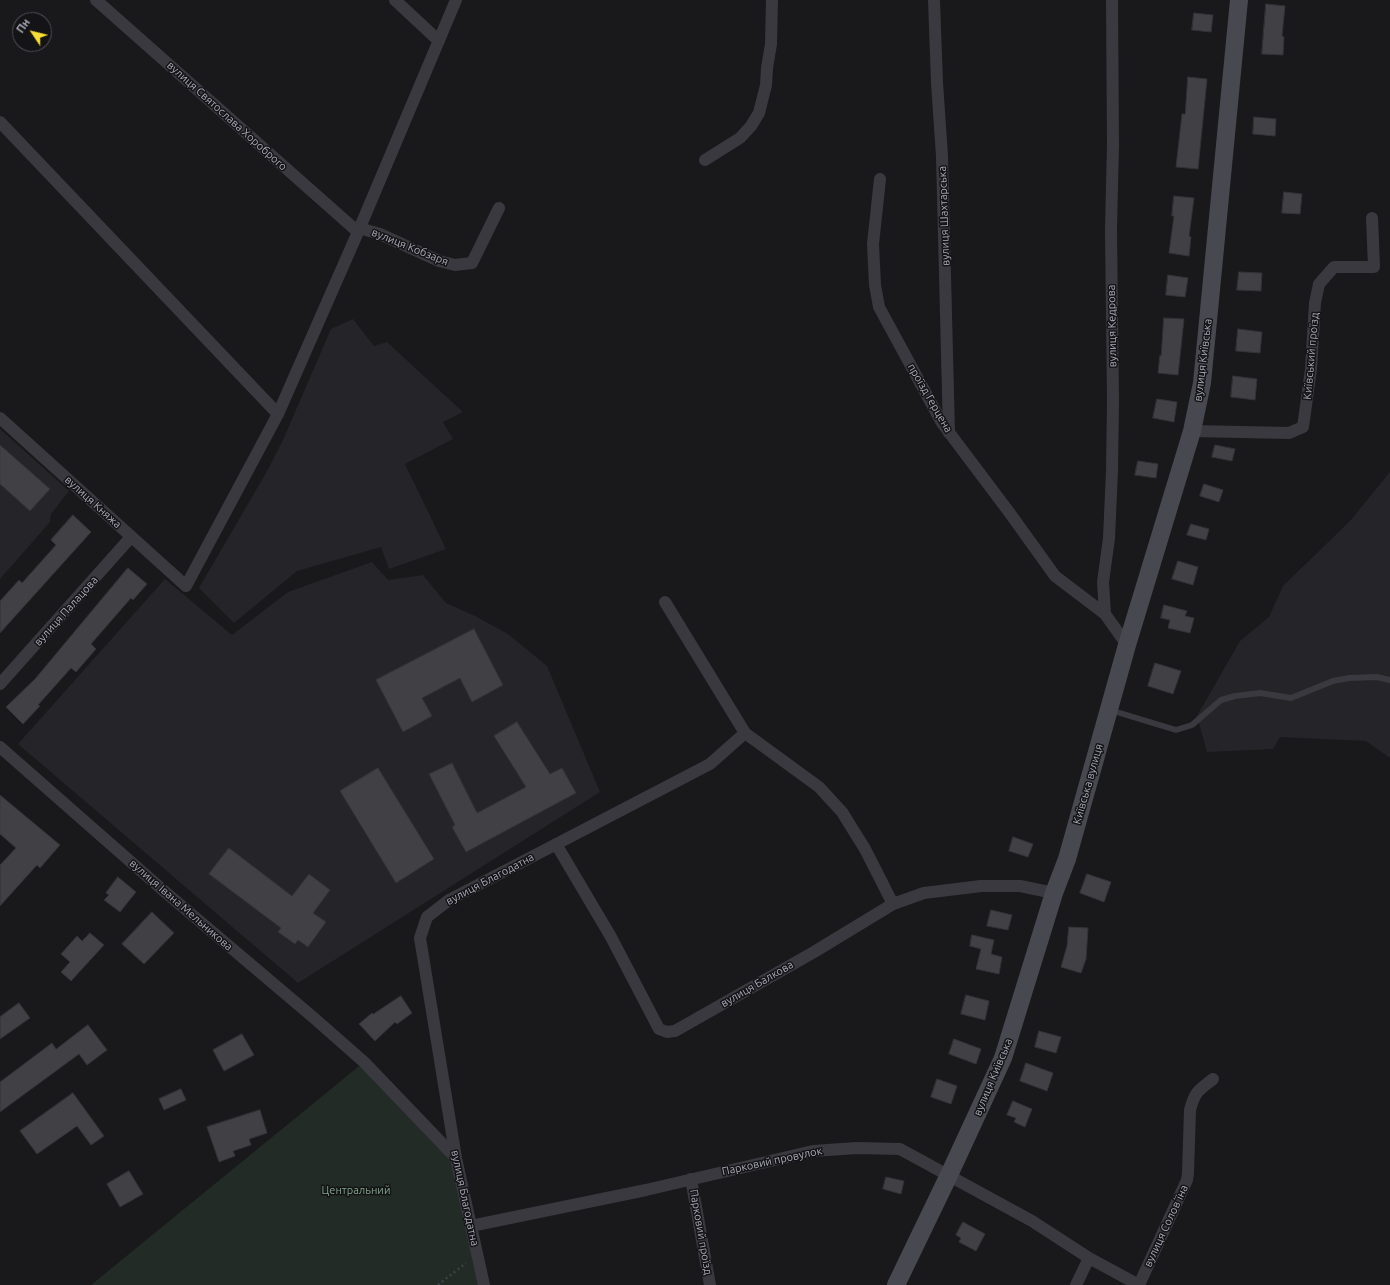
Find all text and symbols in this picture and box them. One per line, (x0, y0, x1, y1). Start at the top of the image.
north arrow (12, 12, 52, 52)
text: Пн (14, 16, 32, 35)
street label: вулиця Святослава Хороброго (164, 59, 290, 173)
street label: вулиця Шахтарська (936, 166, 952, 266)
street label: вулиця Кобзаря (370, 226, 450, 268)
street label: вулиця Кедрова (1105, 285, 1119, 367)
street label: Київський проїзд (1301, 312, 1321, 400)
street label: вулиця Київська (1191, 318, 1215, 402)
street label: проїзд Герцена (905, 361, 955, 435)
street label: вулиця Княжа (62, 473, 124, 531)
street label: вулиця Палацова (31, 574, 101, 648)
street label: Київська вулиця (1070, 742, 1106, 826)
street label: вулиця Благодатна (444, 850, 536, 908)
street label: вулиця Івана Мельникова (127, 857, 235, 953)
street label: вулиця Балкова (718, 958, 796, 1010)
street label: вулиця Київська (971, 1036, 1015, 1118)
street label: Парковий провулок (721, 1144, 823, 1178)
street label: вулиця Благодатна (448, 1149, 482, 1247)
park label: Центральний (322, 1183, 390, 1197)
street label: вулиця Соловʼїна (1141, 1183, 1191, 1269)
street label: Парковий проїзд (687, 1188, 715, 1276)

